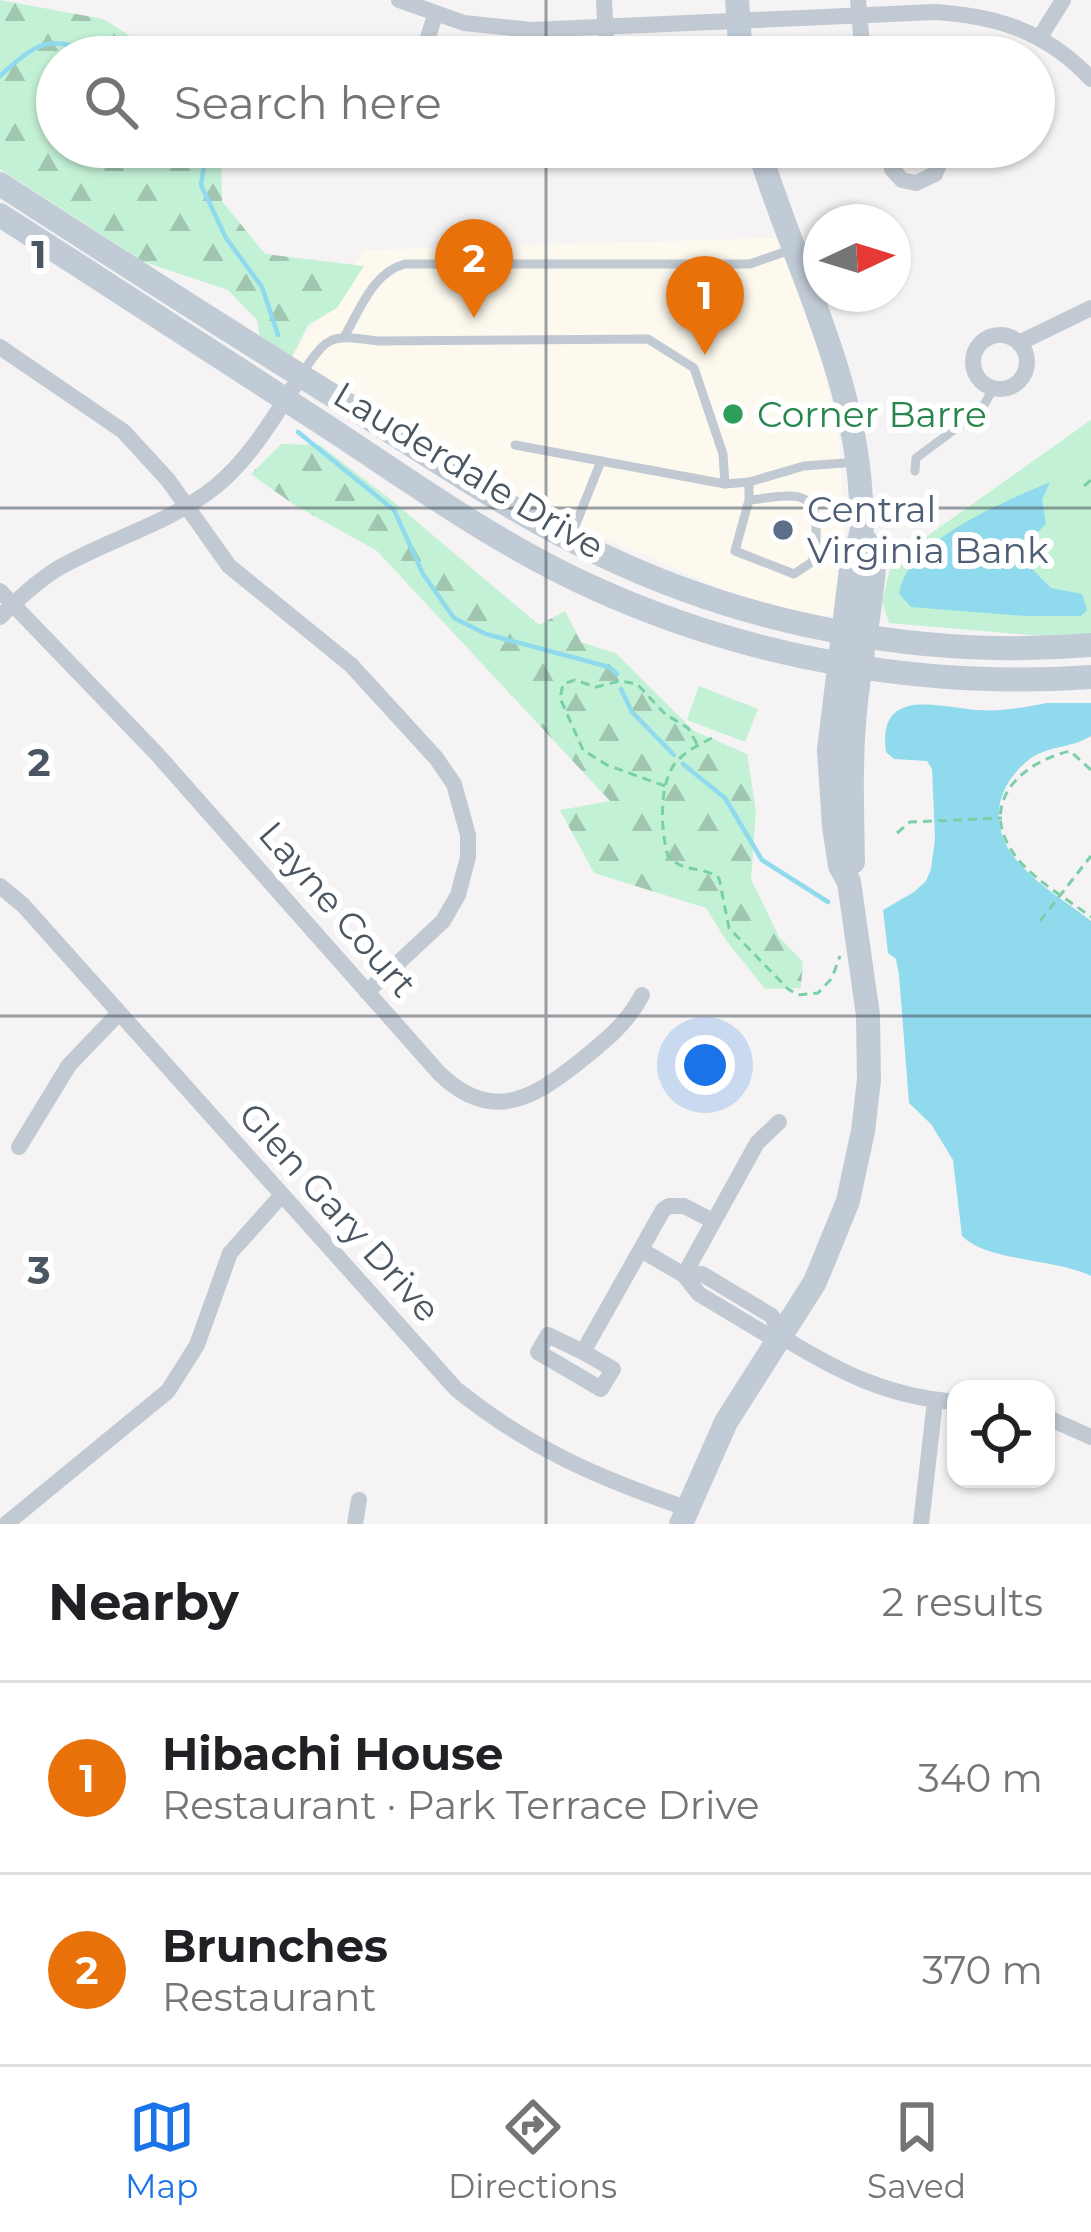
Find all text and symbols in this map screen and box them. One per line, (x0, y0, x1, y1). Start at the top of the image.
search box (36, 36, 1055, 168)
icon: search (78, 69, 144, 135)
text: Search here (174, 75, 442, 130)
north arrow (803, 204, 911, 312)
pin: 2 (435, 219, 513, 318)
text: 1 (31, 230, 47, 278)
pin: 1 (666, 256, 744, 355)
street label: Lauderdale Drive (326, 372, 612, 568)
place label: Corner Barre (757, 392, 987, 436)
marker: Corner Barre (720, 401, 746, 427)
place label: Central Virginia Bank (807, 487, 1049, 572)
marker: Central Virginia Bank (770, 517, 796, 543)
text: 2 (27, 738, 51, 786)
street label: Layne Court (250, 812, 426, 1006)
your location (675, 1035, 735, 1095)
street label: Glen Gary Drive (230, 1093, 450, 1331)
text: 3 (26, 1246, 51, 1294)
map controls (947, 1380, 1055, 1488)
button: locate (947, 1380, 1055, 1488)
text: Nearby (48, 1571, 239, 1633)
text: 2 results (882, 1578, 1043, 1626)
text: Hibachi House (162, 1726, 503, 1781)
text: 1 (79, 1754, 95, 1802)
text: 340 m (918, 1754, 1043, 1802)
text: Restaurant · Park Terrace Drive (162, 1781, 760, 1829)
text: Brunches (162, 1918, 388, 1973)
text: 2 (75, 1946, 99, 1994)
text: 370 m (922, 1946, 1043, 1994)
text: Restaurant (162, 1973, 376, 2021)
tab: Map (125, 2094, 198, 2206)
tab: Directions (448, 2094, 617, 2206)
tab: Saved (867, 2094, 966, 2206)

